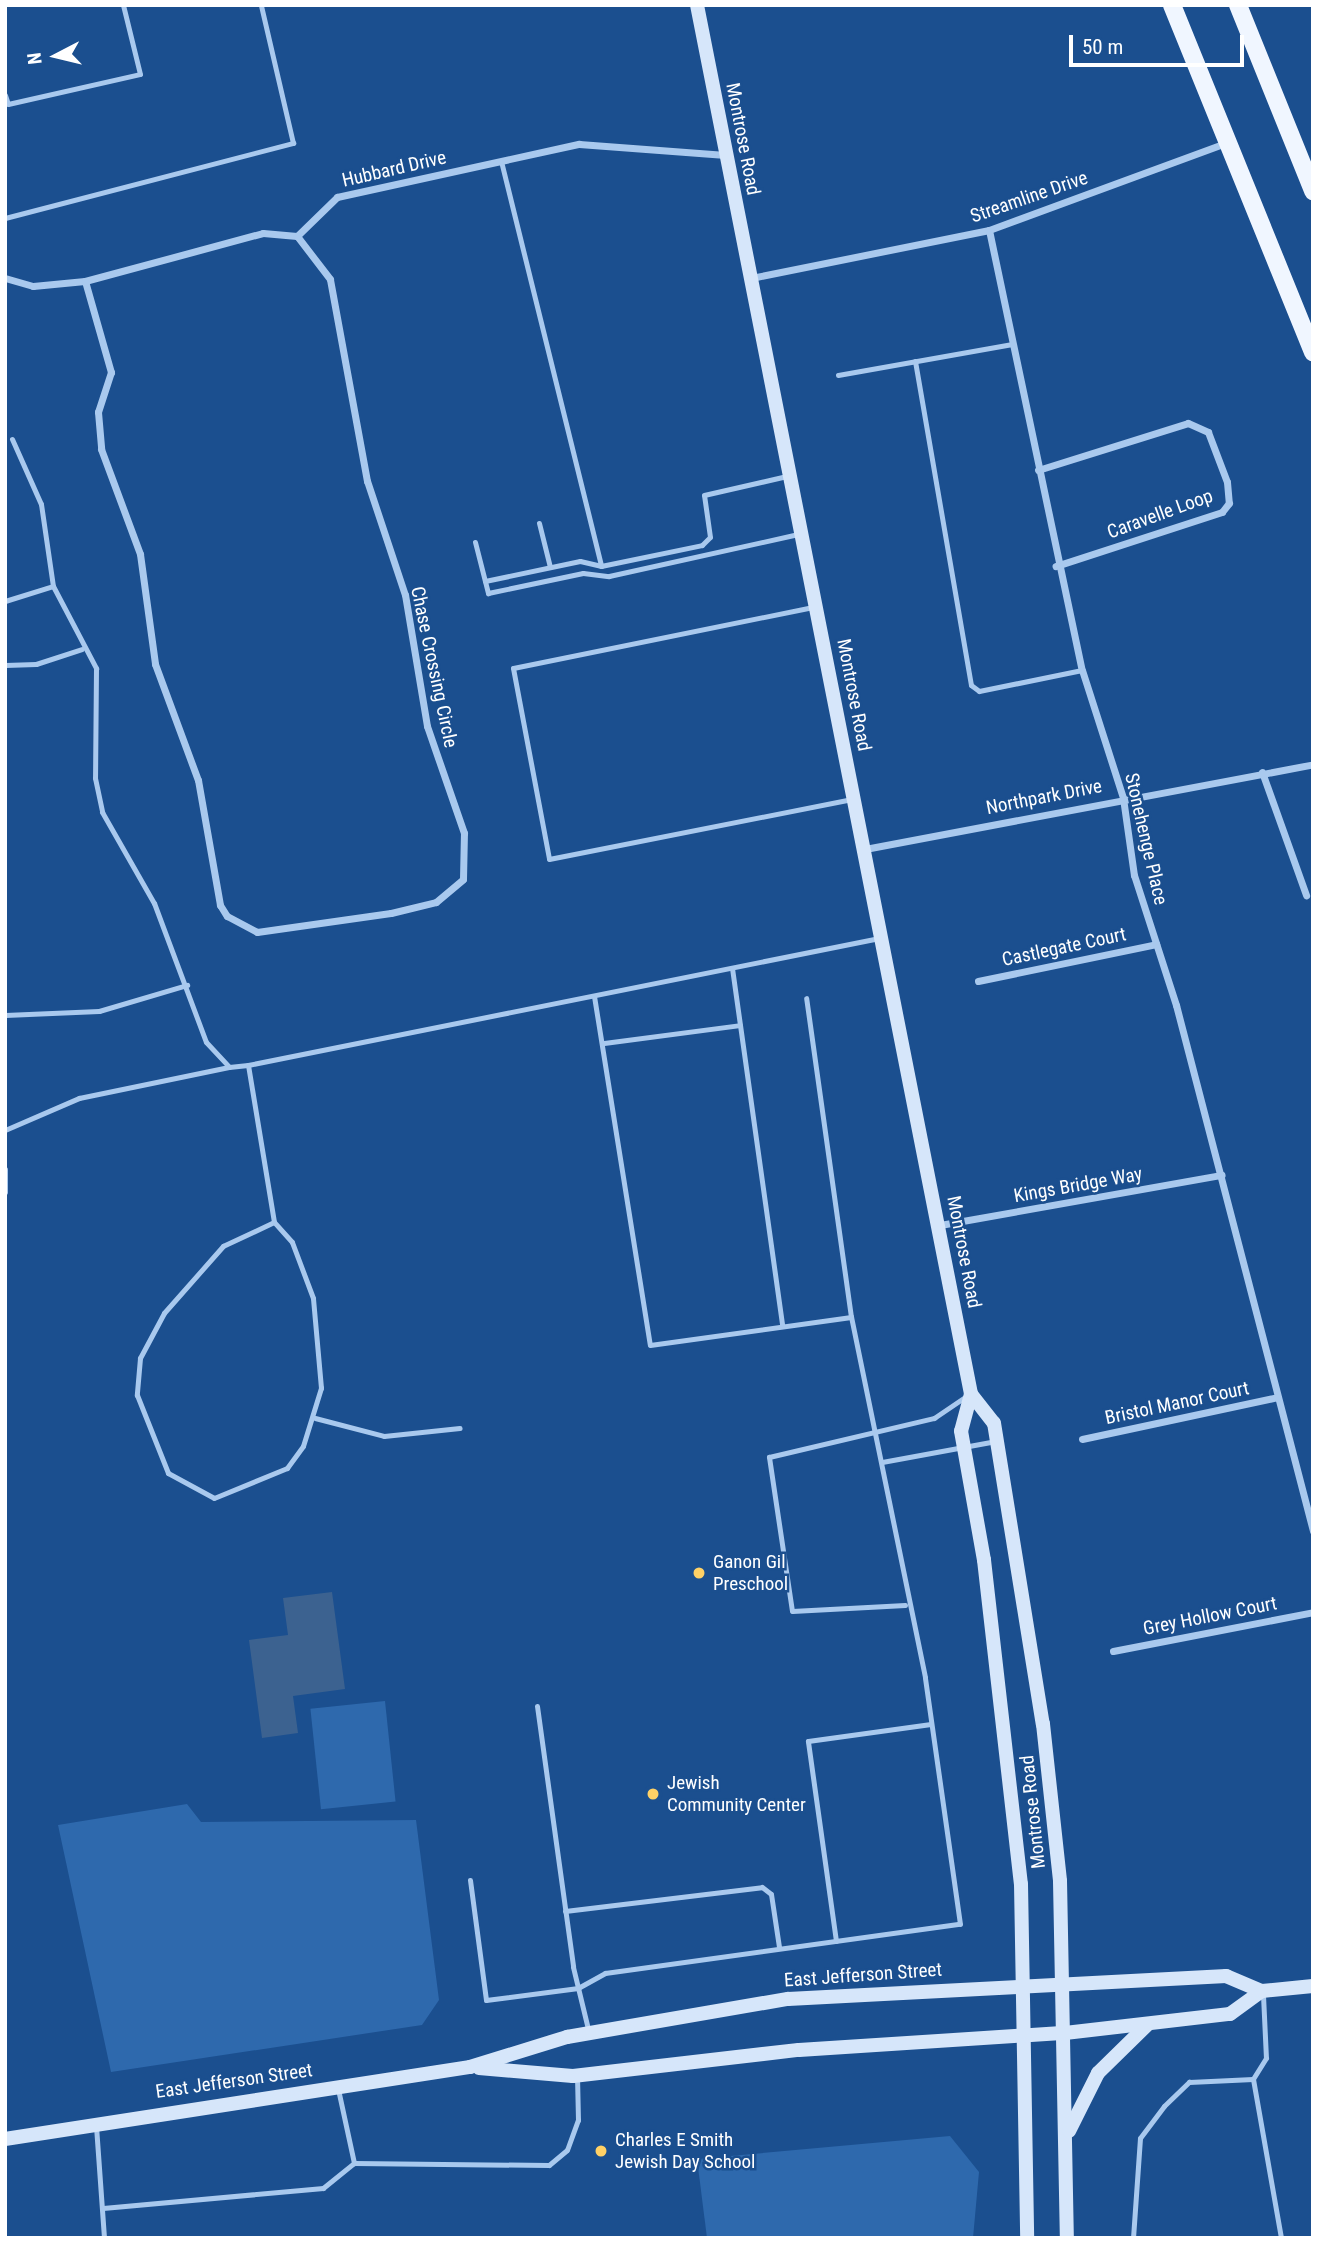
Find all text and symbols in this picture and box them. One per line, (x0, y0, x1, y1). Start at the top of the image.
north arrow (21, 21, 91, 91)
scale bar (1073, 21, 1248, 65)
text: 50 m (1082, 35, 1123, 59)
text: N (23, 51, 47, 66)
street label: Montrose Road (721, 81, 765, 197)
street label: Hubbard Drive (340, 146, 448, 192)
street label: Streamline Drive (967, 166, 1091, 228)
street label: Caravelle Loop (1104, 484, 1216, 544)
street label: Chase Crossing Circle (406, 584, 462, 750)
street label: Montrose Road (832, 637, 876, 753)
street label: Stonehenge Place (1120, 771, 1172, 907)
street label: Northpark Drive (984, 775, 1104, 819)
street label: Castlegate Court (1000, 923, 1128, 971)
street label: Kings Bridge Way (1012, 1162, 1144, 1208)
street label: Montrose Road (942, 1194, 986, 1310)
street label: Bristol Manor Court (1103, 1377, 1251, 1429)
place label: Ganon Gil Preschool (713, 1551, 788, 1595)
marker: Ganon Gil Preschool (691, 1565, 707, 1581)
street label: Grey Hollow Court (1141, 1592, 1279, 1640)
street label: Montrose Road (1016, 1754, 1050, 1870)
place label: Jewish Community Center (667, 1772, 806, 1816)
marker: Jewish Community Center (645, 1786, 661, 1802)
street label: East Jefferson Street (783, 1958, 943, 1992)
street label: East Jefferson Street (154, 2059, 314, 2103)
place label: Charles E Smith Jewish Day School (615, 2129, 755, 2173)
marker: Charles E Smith Jewish Day School (593, 2143, 609, 2159)

